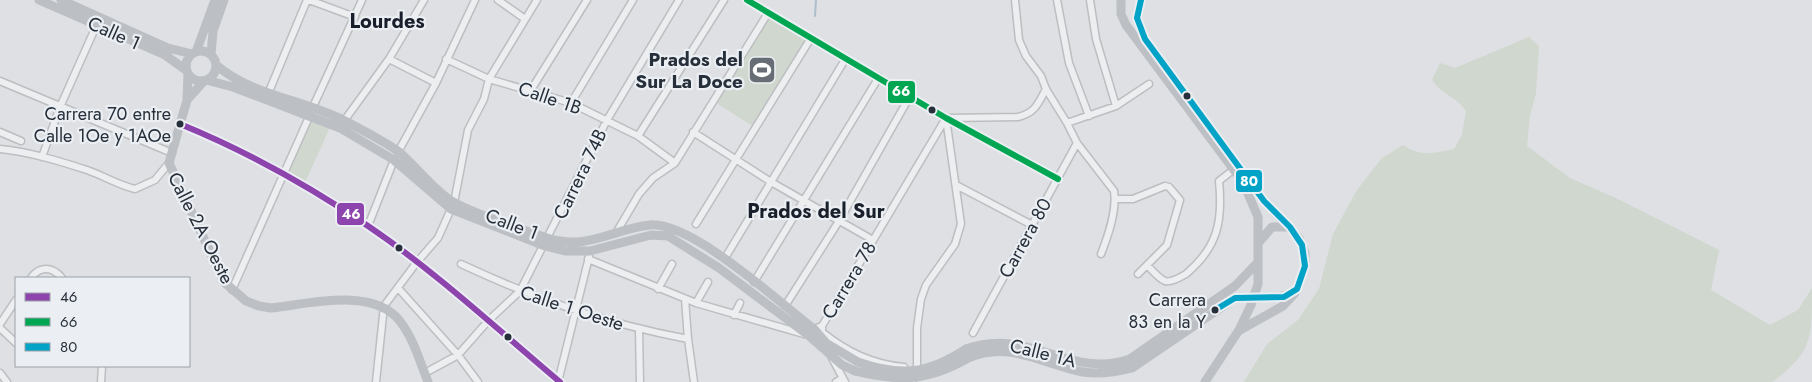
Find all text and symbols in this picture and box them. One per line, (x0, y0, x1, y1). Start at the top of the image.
district label: Lourdes (350, 7, 425, 36)
street label: Calle 1 (83, 9, 145, 57)
place label: Prados del Sur La Doce (635, 46, 743, 95)
sports icon: Prados del Sur La Doce (747, 55, 777, 85)
street label: Calle 1B (515, 75, 585, 121)
line badge: 66 (887, 80, 916, 104)
text: 66 (892, 81, 910, 101)
unlabelled marker (1182, 91, 1192, 101)
place label: Carrera 70 entre Calle 1Oe y 1AOe (34, 101, 171, 149)
unlabelled marker (927, 105, 937, 115)
marker: Carrera 70 entre Calle 1Oe y 1AOe (175, 119, 185, 129)
street label: Carrera 74B (546, 124, 614, 224)
street label: Calle 2A Oeste (161, 167, 241, 289)
line badge: 80 (1235, 169, 1263, 193)
text: 80 (1240, 171, 1258, 191)
street label: Carrera 80 (992, 193, 1058, 283)
district label: Prados del Sur (747, 197, 886, 226)
line badge: 46 (336, 202, 365, 226)
street label: Calle 1 (482, 202, 542, 246)
text: 46 (341, 204, 361, 224)
street label: Carrera 78 (815, 236, 883, 324)
unlabelled marker (394, 243, 404, 253)
legend (15, 277, 190, 367)
street label: Calle 1 Oeste (517, 279, 627, 338)
text: 46 (60, 286, 77, 308)
place label: Carrera 83 en la Y (1129, 287, 1207, 335)
marker: Carrera 83 en la Y (1210, 305, 1220, 315)
text: 66 (60, 311, 77, 333)
unlabelled marker (503, 332, 513, 342)
street label: Calle 1A (1007, 332, 1079, 374)
text: 80 (60, 336, 77, 358)

